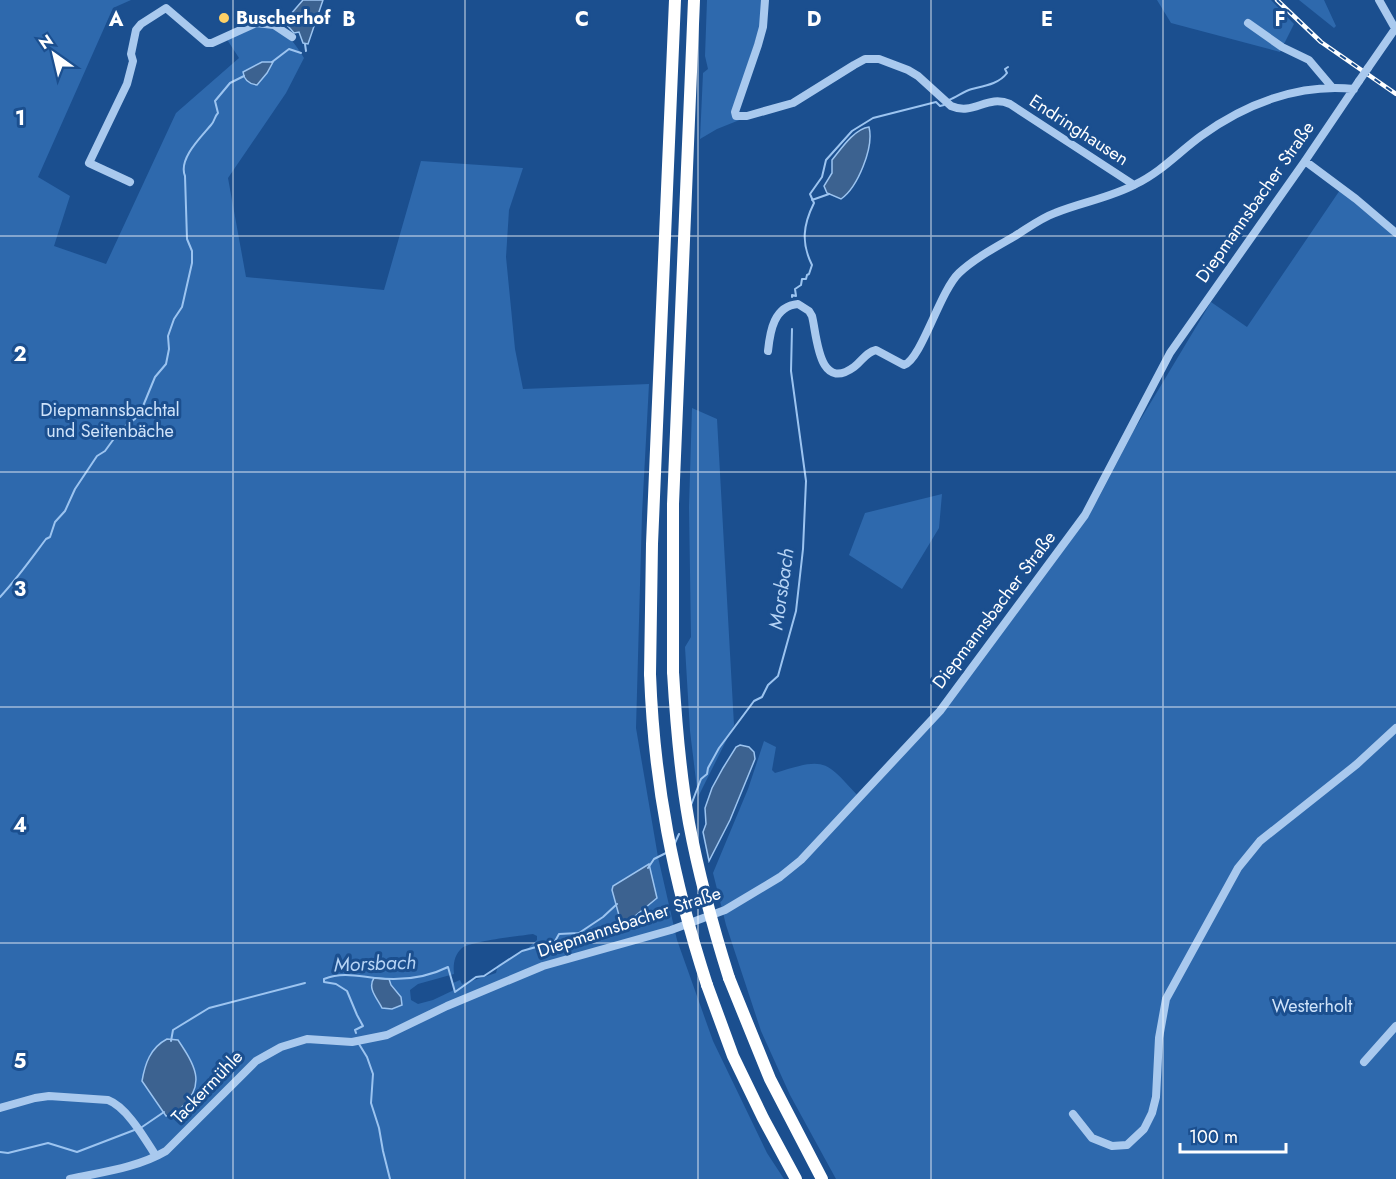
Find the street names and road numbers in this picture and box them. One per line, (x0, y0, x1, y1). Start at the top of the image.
street label: Endringhausen (1024, 88, 1134, 172)
street label: Diepmannsbacher Straße (1189, 116, 1321, 288)
street label: Diepmannsbacher Straße (926, 526, 1062, 694)
street label: Diepmannsbacher Straße (534, 880, 724, 964)
street label: Tackermühle (165, 1044, 249, 1130)

